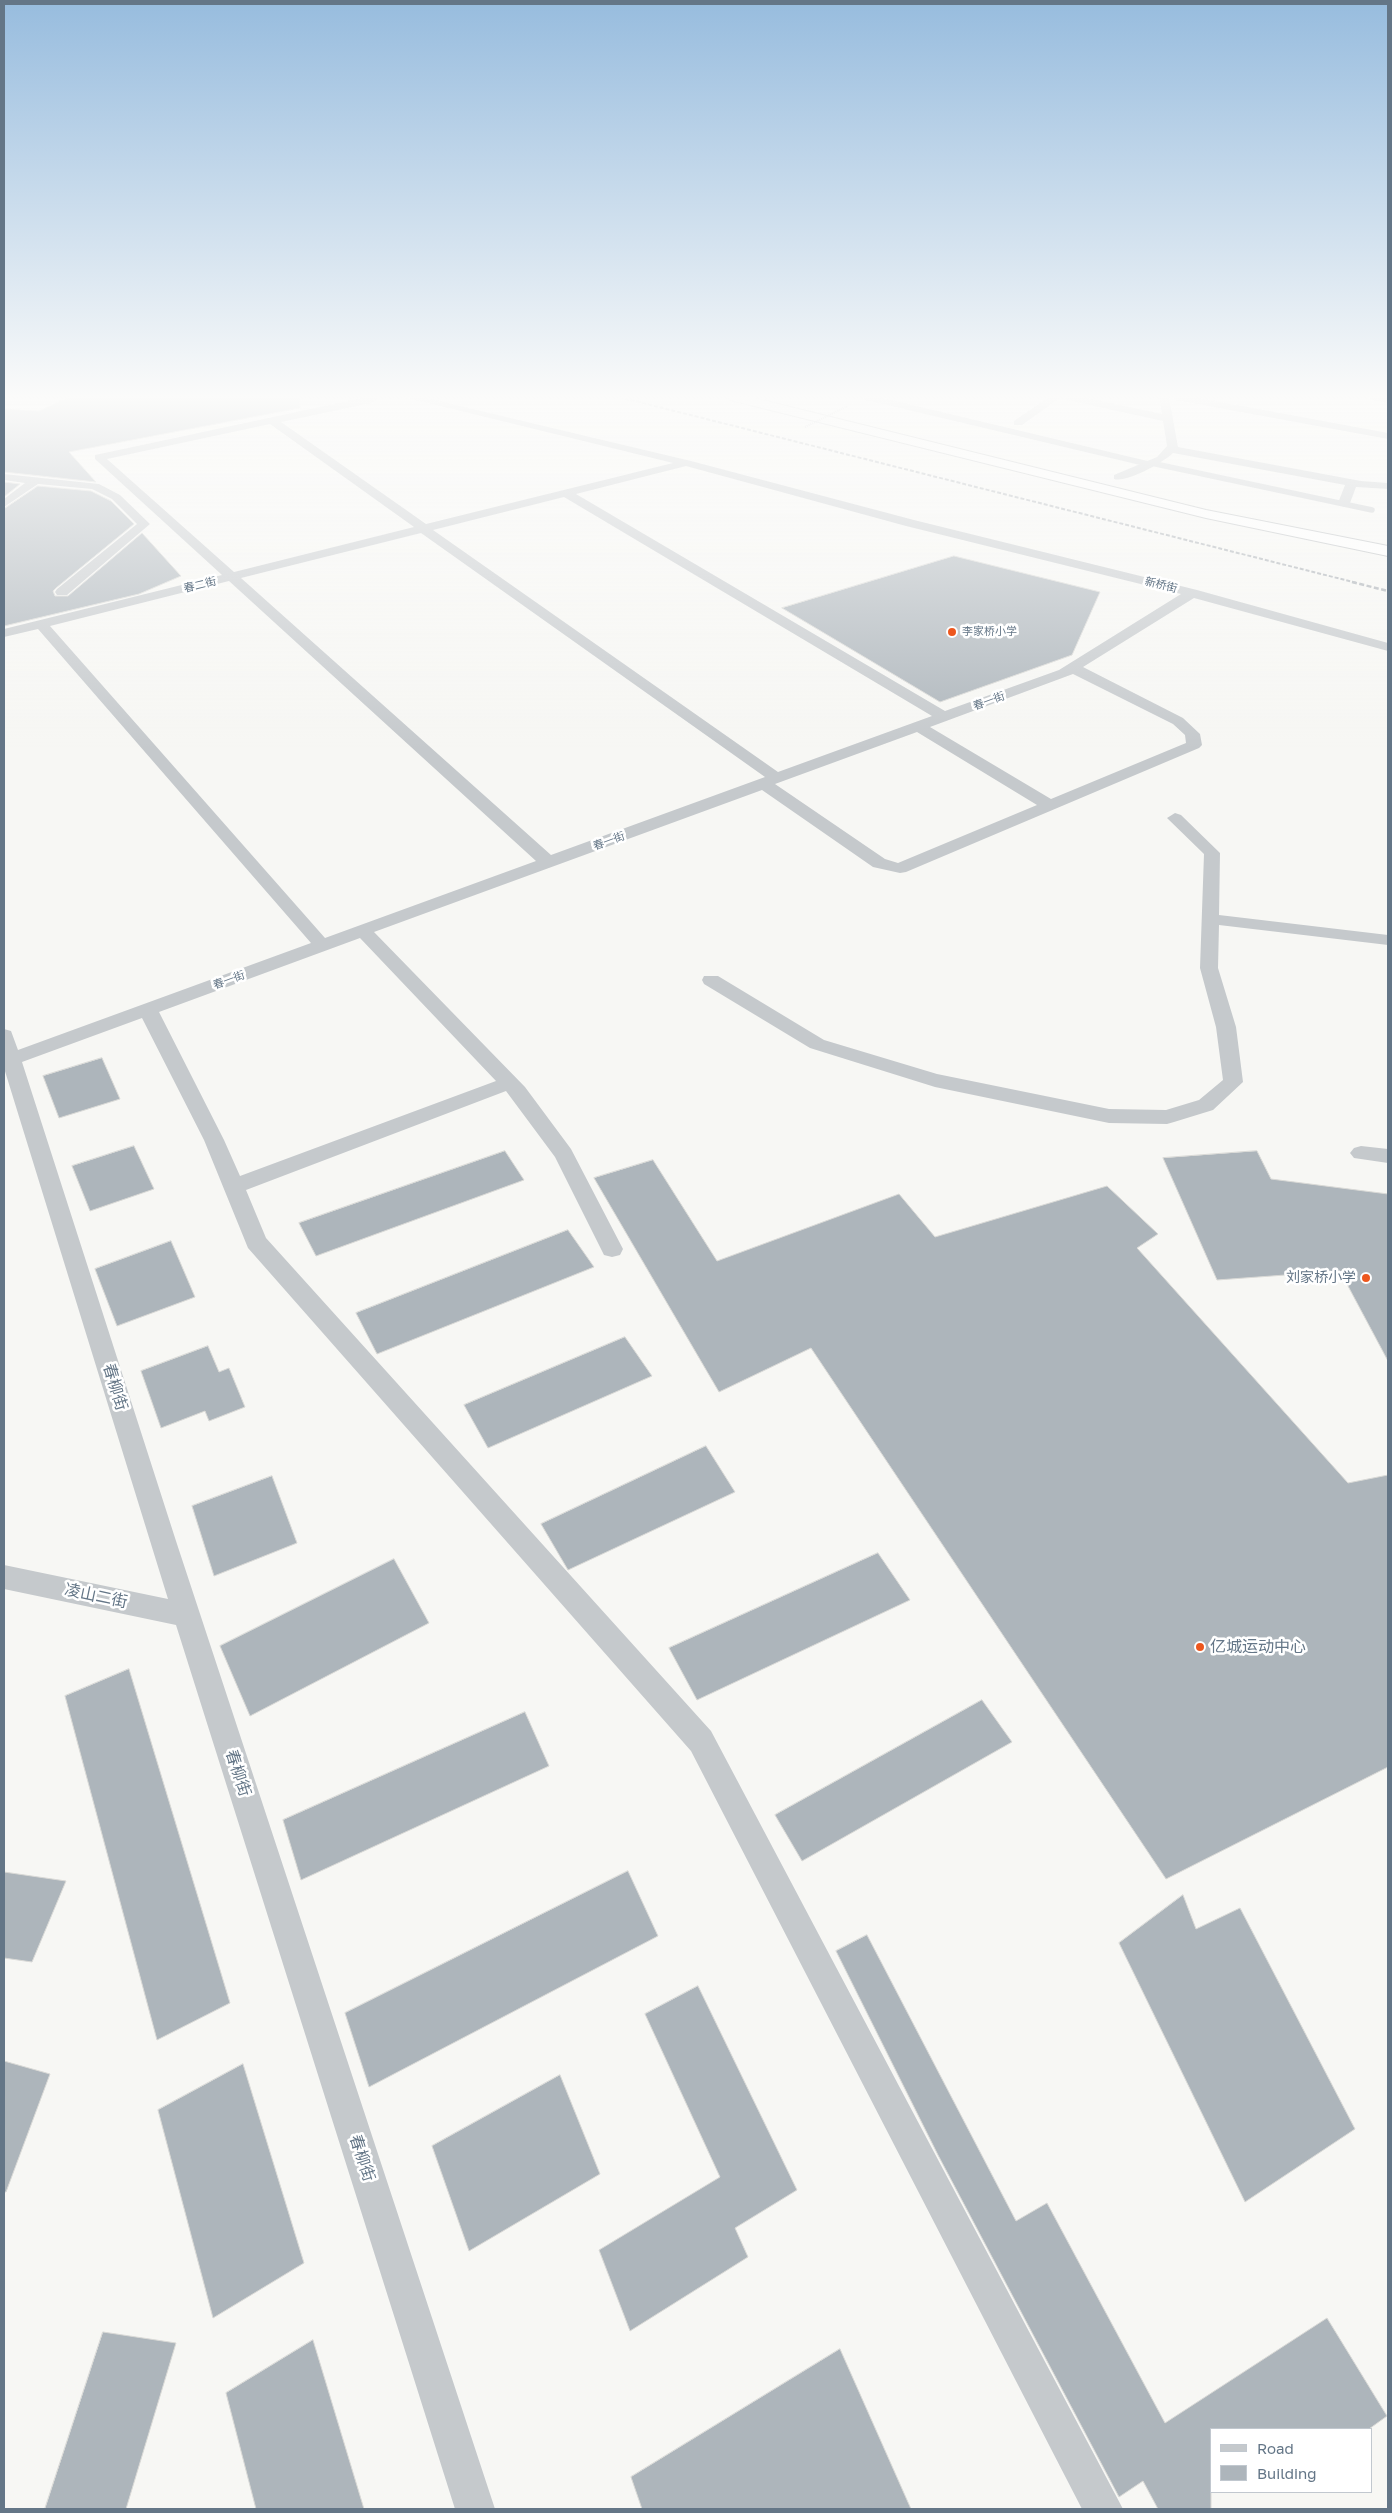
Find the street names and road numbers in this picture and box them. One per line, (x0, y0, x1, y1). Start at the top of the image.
street label: 春二街 (182, 575, 218, 595)
street label: 新桥街 (1143, 575, 1179, 595)
street label: 春一街 (971, 689, 1007, 713)
street label: 春一街 (591, 829, 627, 853)
street label: 春一街 (211, 968, 247, 992)
street label: 春柳街 (99, 1361, 131, 1413)
street label: 凌山二街 (63, 1580, 129, 1612)
street label: 春柳街 (221, 1747, 255, 1799)
street label: 春柳街 (345, 2132, 379, 2184)

